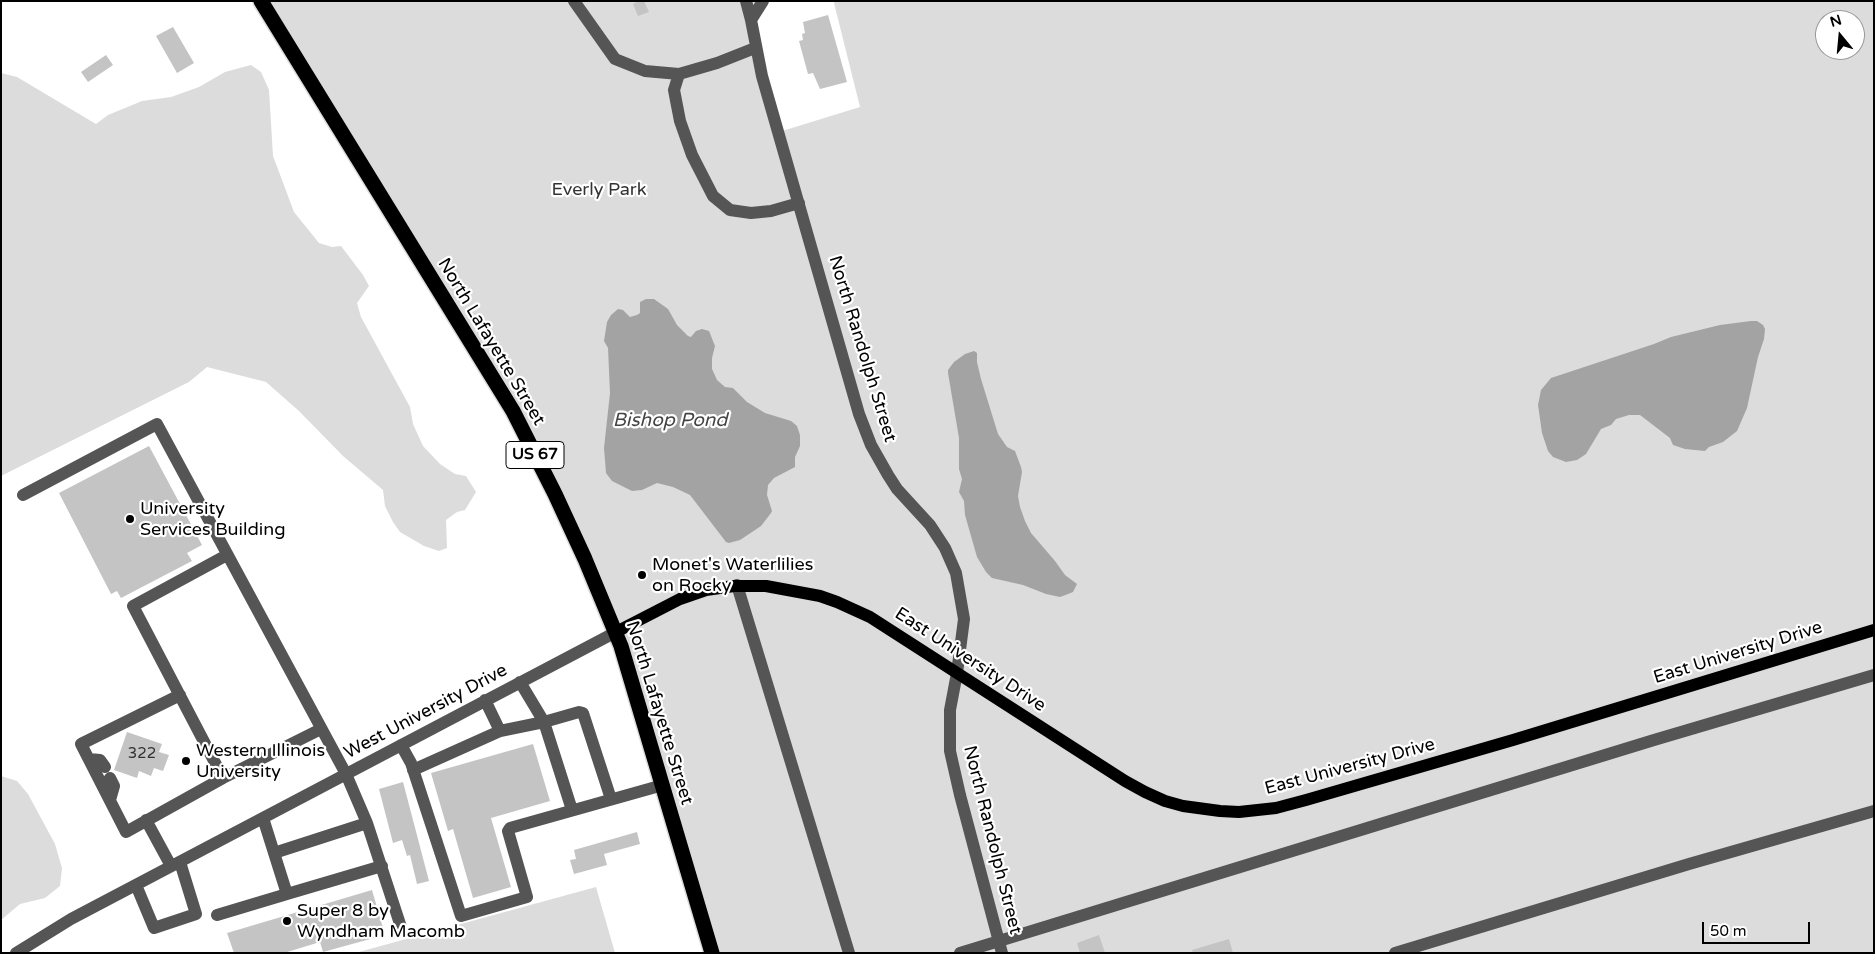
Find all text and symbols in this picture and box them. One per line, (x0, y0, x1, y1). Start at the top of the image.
north arrow (1815, 10, 1865, 60)
text: N (1828, 11, 1844, 31)
park label: Everly Park (552, 179, 646, 201)
street label: North Randolph Street (823, 253, 901, 445)
street label: North Lafayette Street (433, 255, 549, 429)
water label: Bishop Pond (613, 410, 727, 432)
road number: US 67 (506, 442, 564, 468)
place label: University Services Building (140, 498, 286, 540)
marker: University Services Building (124, 513, 136, 525)
place label: Monet's Waterlilies on Rocky (652, 554, 813, 596)
marker: Monet's Waterlilies on Rocky (636, 569, 648, 581)
street label: East University Drive (891, 603, 1049, 717)
street label: East University Drive (1651, 617, 1825, 689)
street label: North Lafayette Street (621, 619, 697, 807)
street label: West University Drive (341, 660, 511, 764)
street label: East University Drive (1262, 734, 1438, 800)
place label: Western Illinois University (196, 740, 325, 782)
street label: North Randolph Street (958, 743, 1026, 937)
house number: 322 (128, 745, 156, 763)
marker: Western Illinois University (180, 755, 192, 767)
place label: Super 8 by Wyndham Macomb (297, 900, 465, 942)
scale bar (1705, 912, 1812, 944)
marker: Super 8 by Wyndham Macomb (281, 915, 293, 927)
text: 50 m (1710, 922, 1747, 940)

